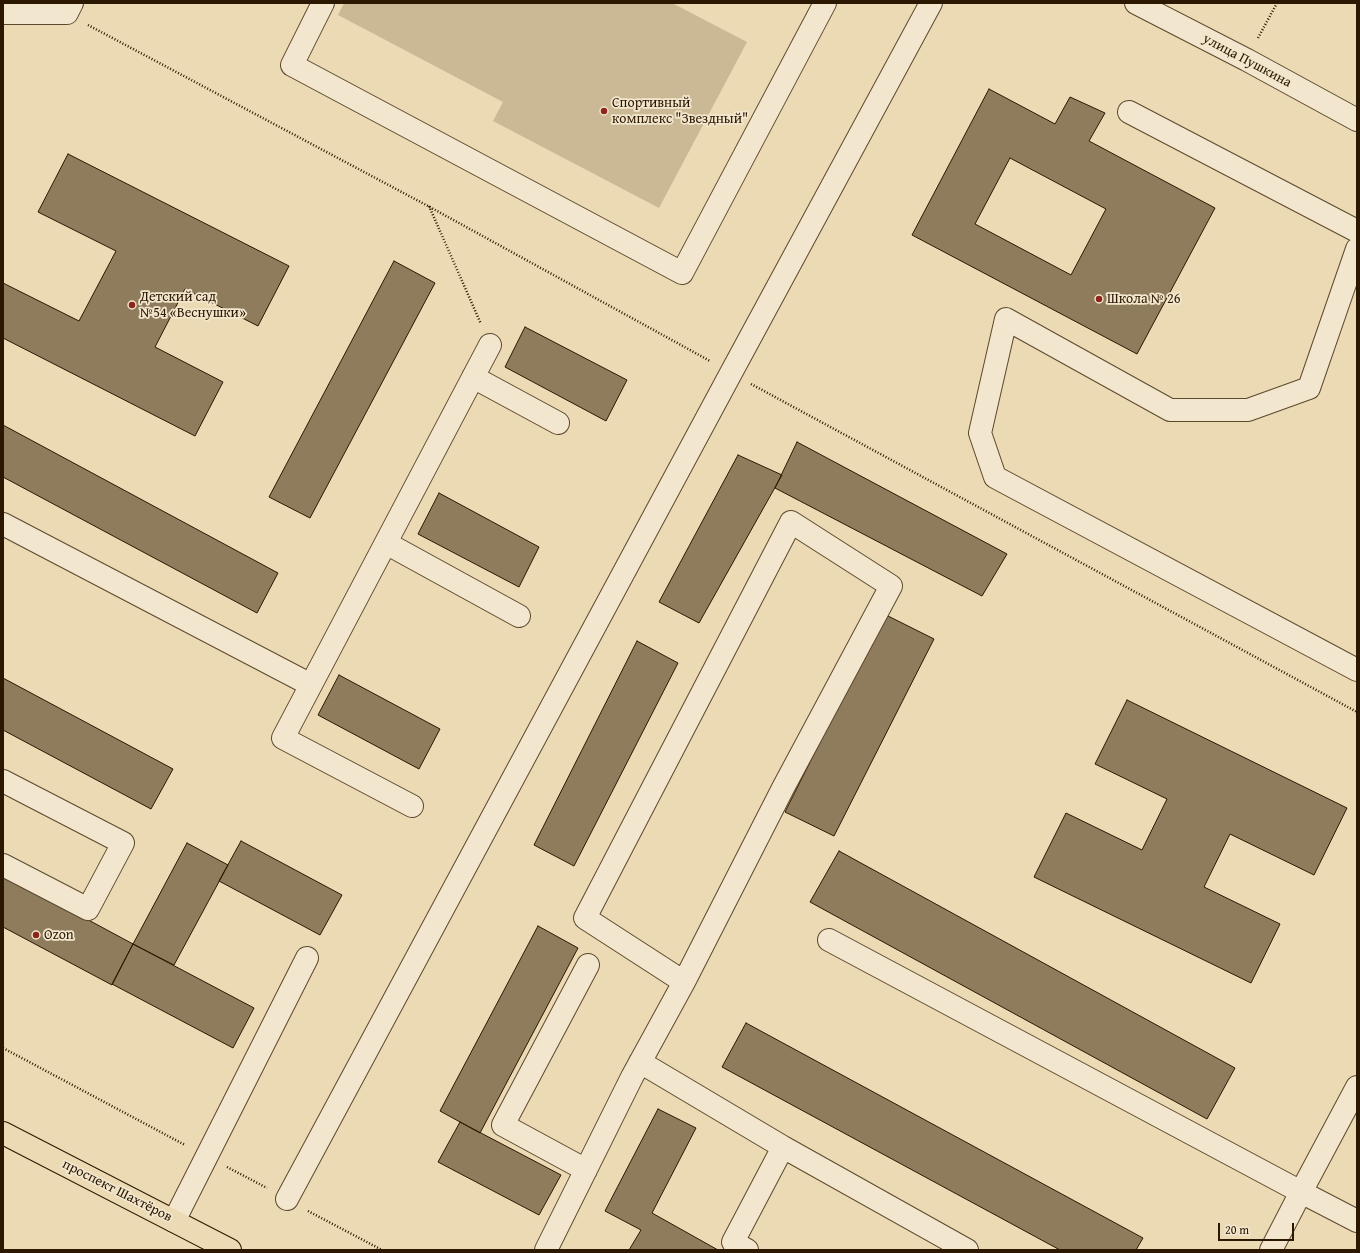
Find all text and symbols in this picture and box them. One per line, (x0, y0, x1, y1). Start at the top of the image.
street label: улица Пушкина (1200, 31, 1294, 91)
place label: Спортивный комплекс "Звездный" (612, 95, 748, 128)
marker: Спортивный комплекс "Звездный" (599, 106, 609, 116)
place label: Детский сад №54 «Веснушки» (140, 289, 246, 322)
place label: Школа № 26 (1107, 291, 1180, 307)
marker: Школа № 26 (1094, 294, 1104, 304)
marker: Детский сад №54 «Веснушки» (127, 300, 137, 310)
place label: Ozon (44, 927, 74, 943)
marker: Ozon (31, 930, 41, 940)
street label: проспект Шахтёров (59, 1156, 175, 1226)
scale bar (1220, 1215, 1296, 1241)
text: 20 m (1225, 1221, 1249, 1238)

